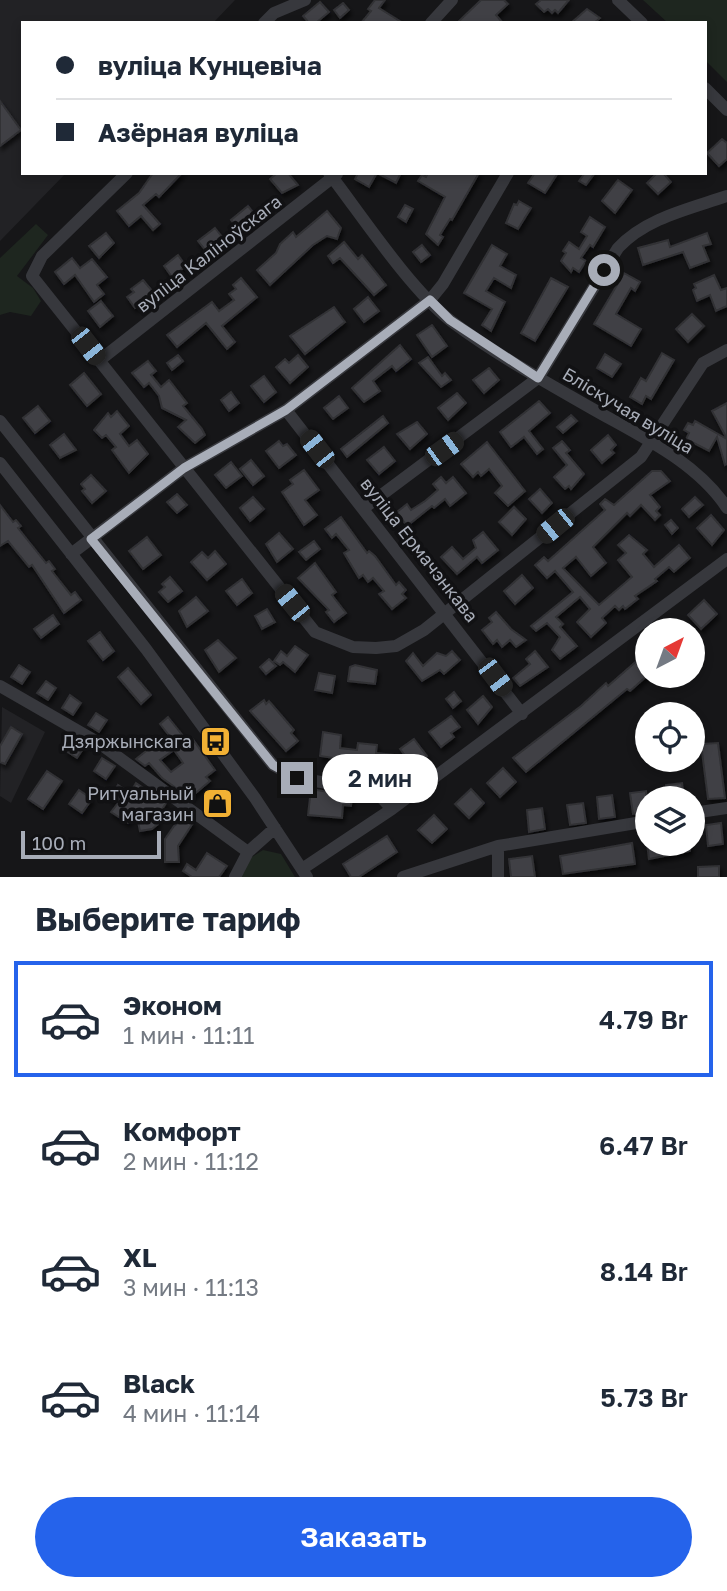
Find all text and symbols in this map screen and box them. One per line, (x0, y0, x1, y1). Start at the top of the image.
text: вуліца Кунцевіча (98, 50, 322, 81)
text: Азёрная вуліца (98, 117, 299, 148)
street label: вуліца Каліноўскага (131, 190, 285, 317)
route start (588, 254, 620, 286)
car (67, 323, 110, 369)
street label: Бліскучая вуліца (559, 362, 698, 458)
car (296, 426, 339, 472)
car (421, 428, 468, 470)
street label: вуліца Ермачэнкава (356, 473, 483, 626)
car (533, 505, 578, 547)
car (271, 580, 314, 626)
north arrow (635, 618, 705, 688)
map controls (635, 618, 705, 856)
car (474, 654, 517, 700)
button: locate (635, 702, 705, 772)
bus stop icon: Дзяржынскага (198, 725, 232, 759)
place label: Дзяржынскага (62, 730, 192, 752)
callout: 2 мин (322, 754, 437, 802)
route end (281, 762, 313, 794)
text: 2 мин (348, 764, 412, 792)
place label: Ритуальный магазин (87, 782, 194, 825)
button: layers (635, 786, 705, 856)
shop icon: Ритуальный магазин (200, 787, 234, 821)
scale bar (21, 828, 161, 860)
text: 100 m (32, 831, 86, 854)
text: Выберите тариф (35, 900, 301, 938)
icon: car (39, 988, 102, 1051)
text: Эконом (123, 990, 222, 1021)
text: 4.79 Br (599, 1004, 688, 1035)
text: 1 мин · 11:11 (123, 1021, 254, 1049)
icon: car (39, 1114, 102, 1177)
text: Комфорт (123, 1116, 241, 1147)
text: 6.47 Br (599, 1130, 688, 1161)
text: 2 мин · 11:12 (123, 1147, 259, 1175)
icon: car (39, 1240, 102, 1303)
text: XL (123, 1242, 157, 1273)
text: 8.14 Br (600, 1256, 688, 1287)
text: 3 мин · 11:13 (123, 1273, 259, 1301)
icon: car (39, 1366, 102, 1429)
text: Black (123, 1368, 195, 1399)
text: 5.73 Br (600, 1382, 688, 1413)
text: 4 мин · 11:14 (123, 1399, 260, 1427)
button: Заказать (35, 1497, 692, 1577)

